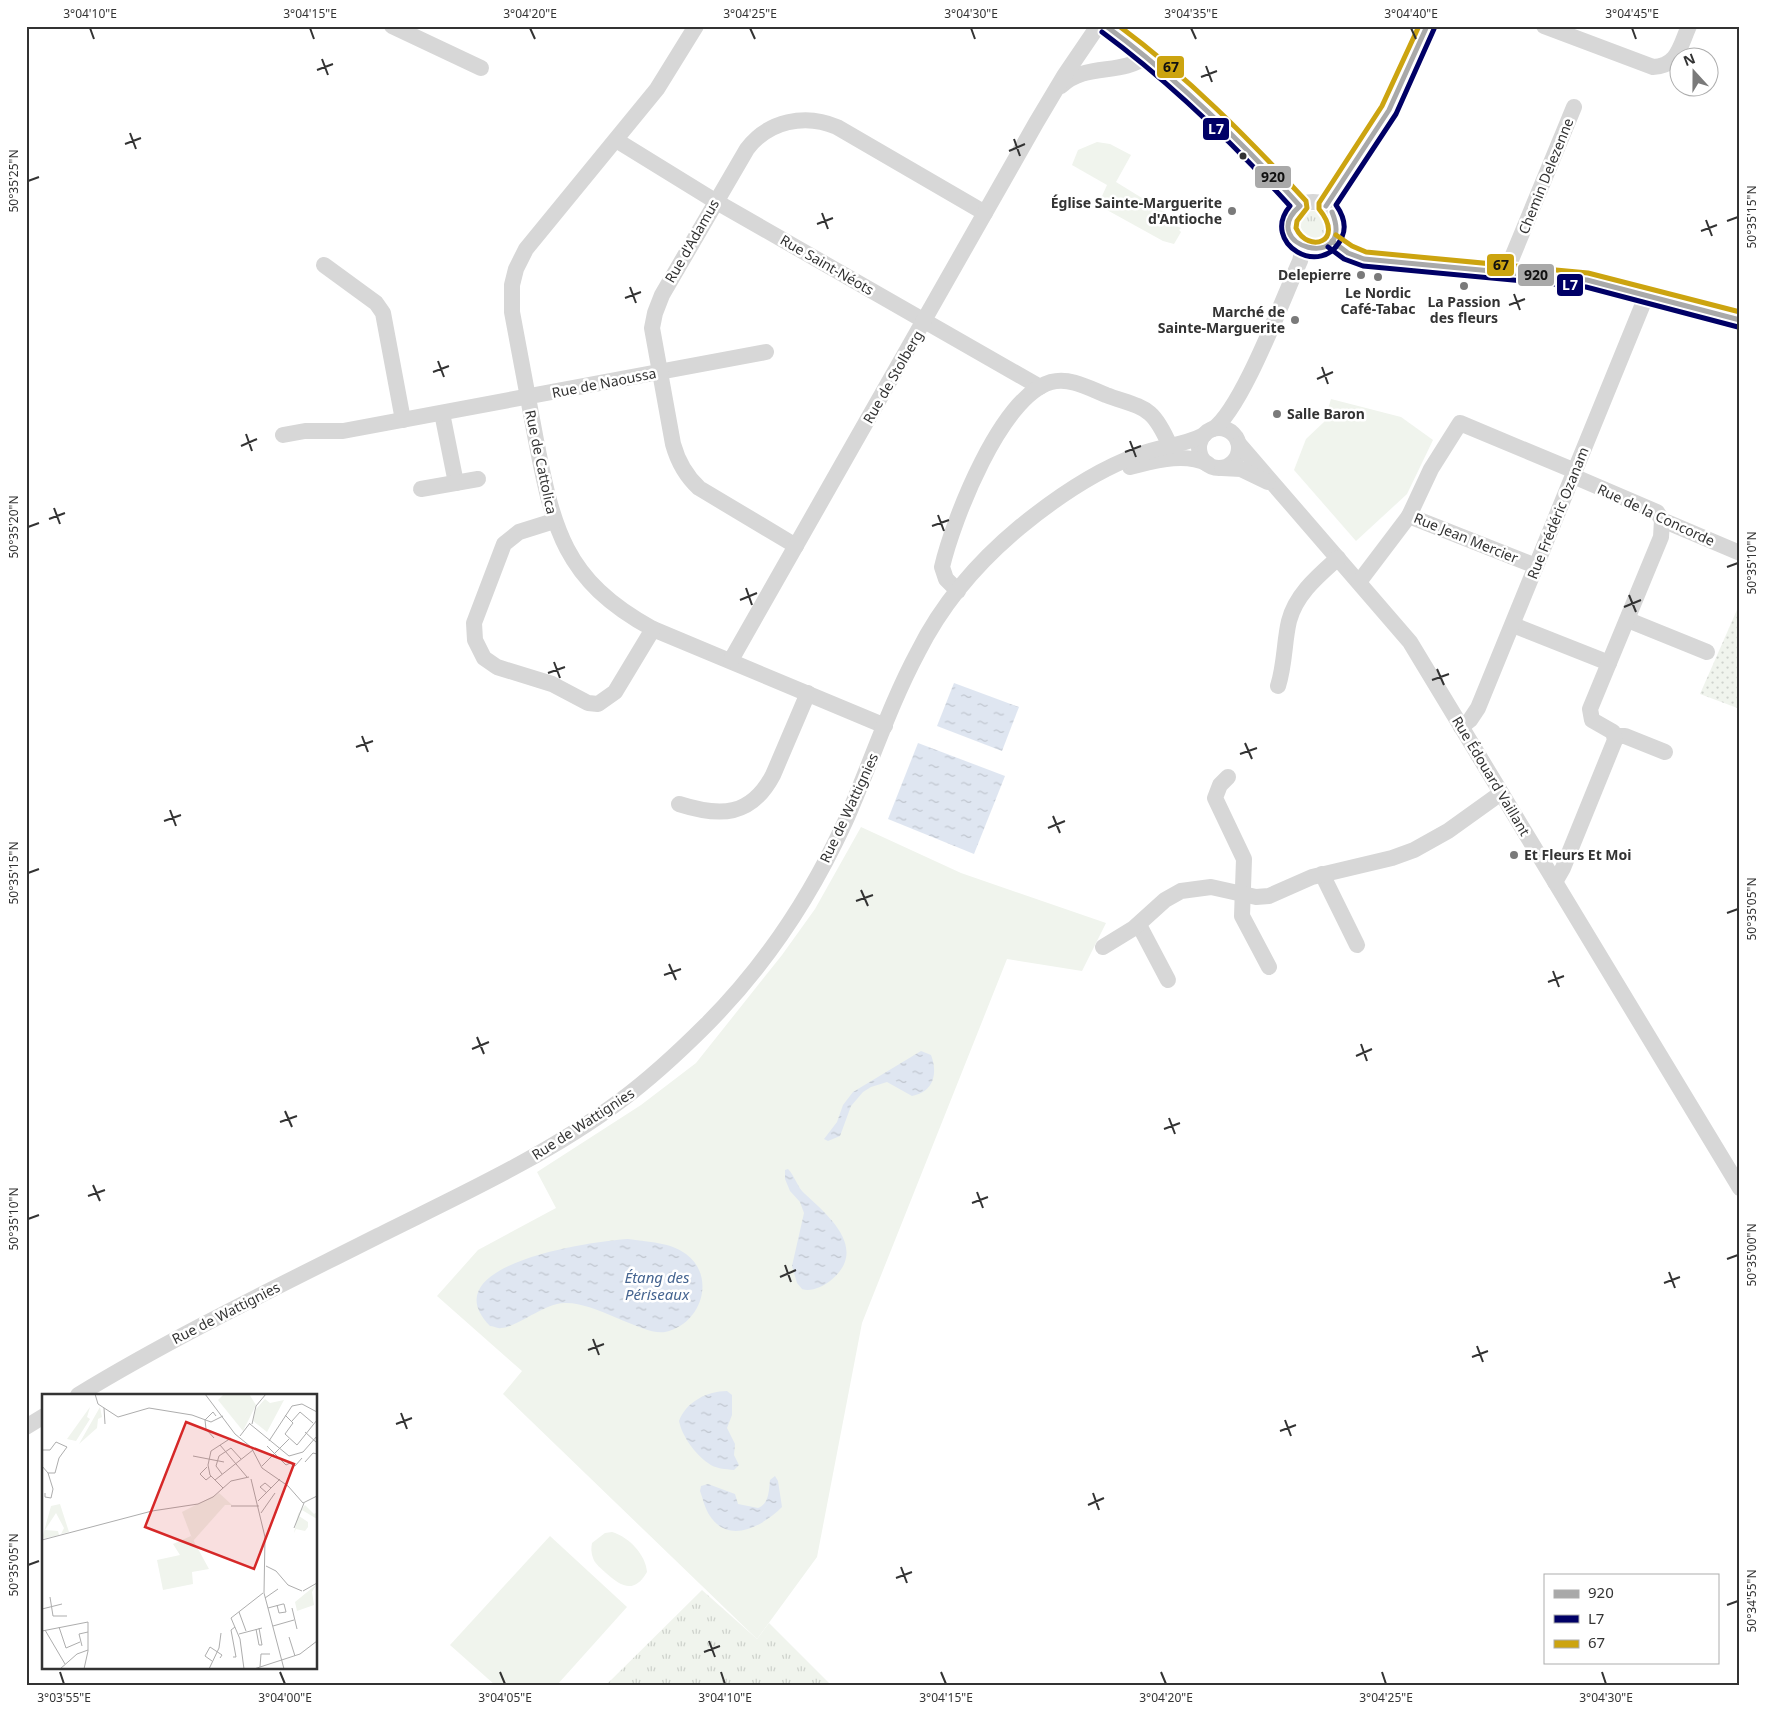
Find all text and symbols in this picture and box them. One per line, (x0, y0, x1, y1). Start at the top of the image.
text: 3°04'10"E (63, 5, 117, 22)
text: 3°04'15"E (283, 5, 337, 22)
text: 3°04'20"E (503, 5, 557, 22)
text: 3°04'25"E (723, 5, 777, 22)
text: 3°04'30"E (944, 5, 998, 22)
text: 3°04'35"E (1164, 5, 1218, 22)
text: 3°04'40"E (1384, 5, 1438, 22)
text: 3°04'45"E (1605, 5, 1659, 22)
north arrow (1668, 48, 1718, 98)
text: N (1680, 48, 1698, 70)
line badge: 67 (1156, 55, 1185, 79)
text: 67 (1163, 57, 1179, 76)
street label: Chemin Delezenne (1514, 115, 1578, 237)
line badge: L7 (1202, 117, 1230, 141)
text: L7 (1208, 119, 1224, 138)
text: 50°35'25"N (5, 149, 22, 213)
unlabelled marker (1238, 151, 1248, 161)
line badge: 920 (1254, 165, 1292, 189)
text: 920 (1261, 167, 1285, 186)
text: 50°35'15"N (1743, 185, 1760, 249)
place label: Église Sainte-Marguerite d'Antioche (1051, 193, 1222, 228)
street label: Rue d'Adamus (660, 195, 723, 286)
marker: Église Sainte-Marguerite d'Antioche (1226, 205, 1238, 217)
street label: Rue Saint-Néots (777, 230, 878, 299)
line badge: 67 (1486, 253, 1515, 277)
text: 67 (1493, 255, 1509, 274)
line badge: 920 (1517, 263, 1555, 287)
place label: Delepierre (1278, 265, 1351, 284)
text: 920 (1524, 265, 1548, 284)
marker: Delepierre (1355, 269, 1367, 281)
marker: Le Nordic Café-Tabac (1372, 271, 1384, 283)
line badge: L7 (1556, 273, 1584, 297)
text: L7 (1562, 275, 1578, 294)
marker: La Passion des fleurs (1458, 280, 1470, 292)
place label: Le Nordic Café-Tabac (1341, 283, 1415, 318)
place label: La Passion des fleurs (1427, 292, 1501, 327)
place label: Marché de Sainte-Marguerite (1158, 302, 1285, 337)
marker: Marché de Sainte-Marguerite (1289, 314, 1301, 326)
street label: Rue de Stolberg (858, 327, 927, 427)
street label: Rue de Naoussa (550, 363, 658, 402)
place label: Salle Baron (1287, 404, 1365, 423)
street label: Rue de Cattolica (521, 408, 562, 516)
marker: Salle Baron (1271, 408, 1283, 420)
street label: Rue Frédéric Ozanam (1522, 444, 1593, 582)
street label: Rue de la Concorde (1594, 479, 1718, 550)
text: 50°35'20"N (5, 495, 22, 559)
street label: Rue Jean Mercier (1411, 508, 1521, 567)
text: 50°35'10"N (1743, 531, 1760, 595)
street label: Rue Édouard Vaillant (1448, 712, 1535, 839)
street label: Rue de Wattignies (815, 750, 882, 866)
text: 50°35'15"N (5, 841, 22, 905)
place label: Et Fleurs Et Moi (1524, 845, 1632, 864)
marker: Et Fleurs Et Moi (1508, 849, 1520, 861)
text: 50°35'05"N (1743, 877, 1760, 941)
street label: Rue de Wattignies (528, 1083, 638, 1164)
text: 50°35'10"N (5, 1187, 22, 1251)
text: 50°35'00"N (1743, 1223, 1760, 1287)
water label: Étang des Périseaux (624, 1267, 690, 1304)
street label: Rue de Wattignies (169, 1277, 283, 1348)
inset map (42, 1394, 318, 1668)
text: 50°35'05"N (5, 1533, 22, 1597)
text: 50°34'55"N (1743, 1569, 1760, 1633)
legend (1544, 1574, 1718, 1664)
text: 920 (1588, 1582, 1614, 1602)
text: L7 (1588, 1608, 1604, 1628)
text: 67 (1588, 1632, 1605, 1652)
text: 3°03'55"E (37, 1689, 91, 1706)
text: 3°04'00"E (258, 1689, 312, 1706)
text: 3°04'05"E (478, 1689, 532, 1706)
text: 3°04'10"E (698, 1689, 752, 1706)
text: 3°04'15"E (919, 1689, 973, 1706)
text: 3°04'20"E (1139, 1689, 1193, 1706)
text: 3°04'25"E (1359, 1689, 1413, 1706)
text: 3°04'30"E (1579, 1689, 1633, 1706)

